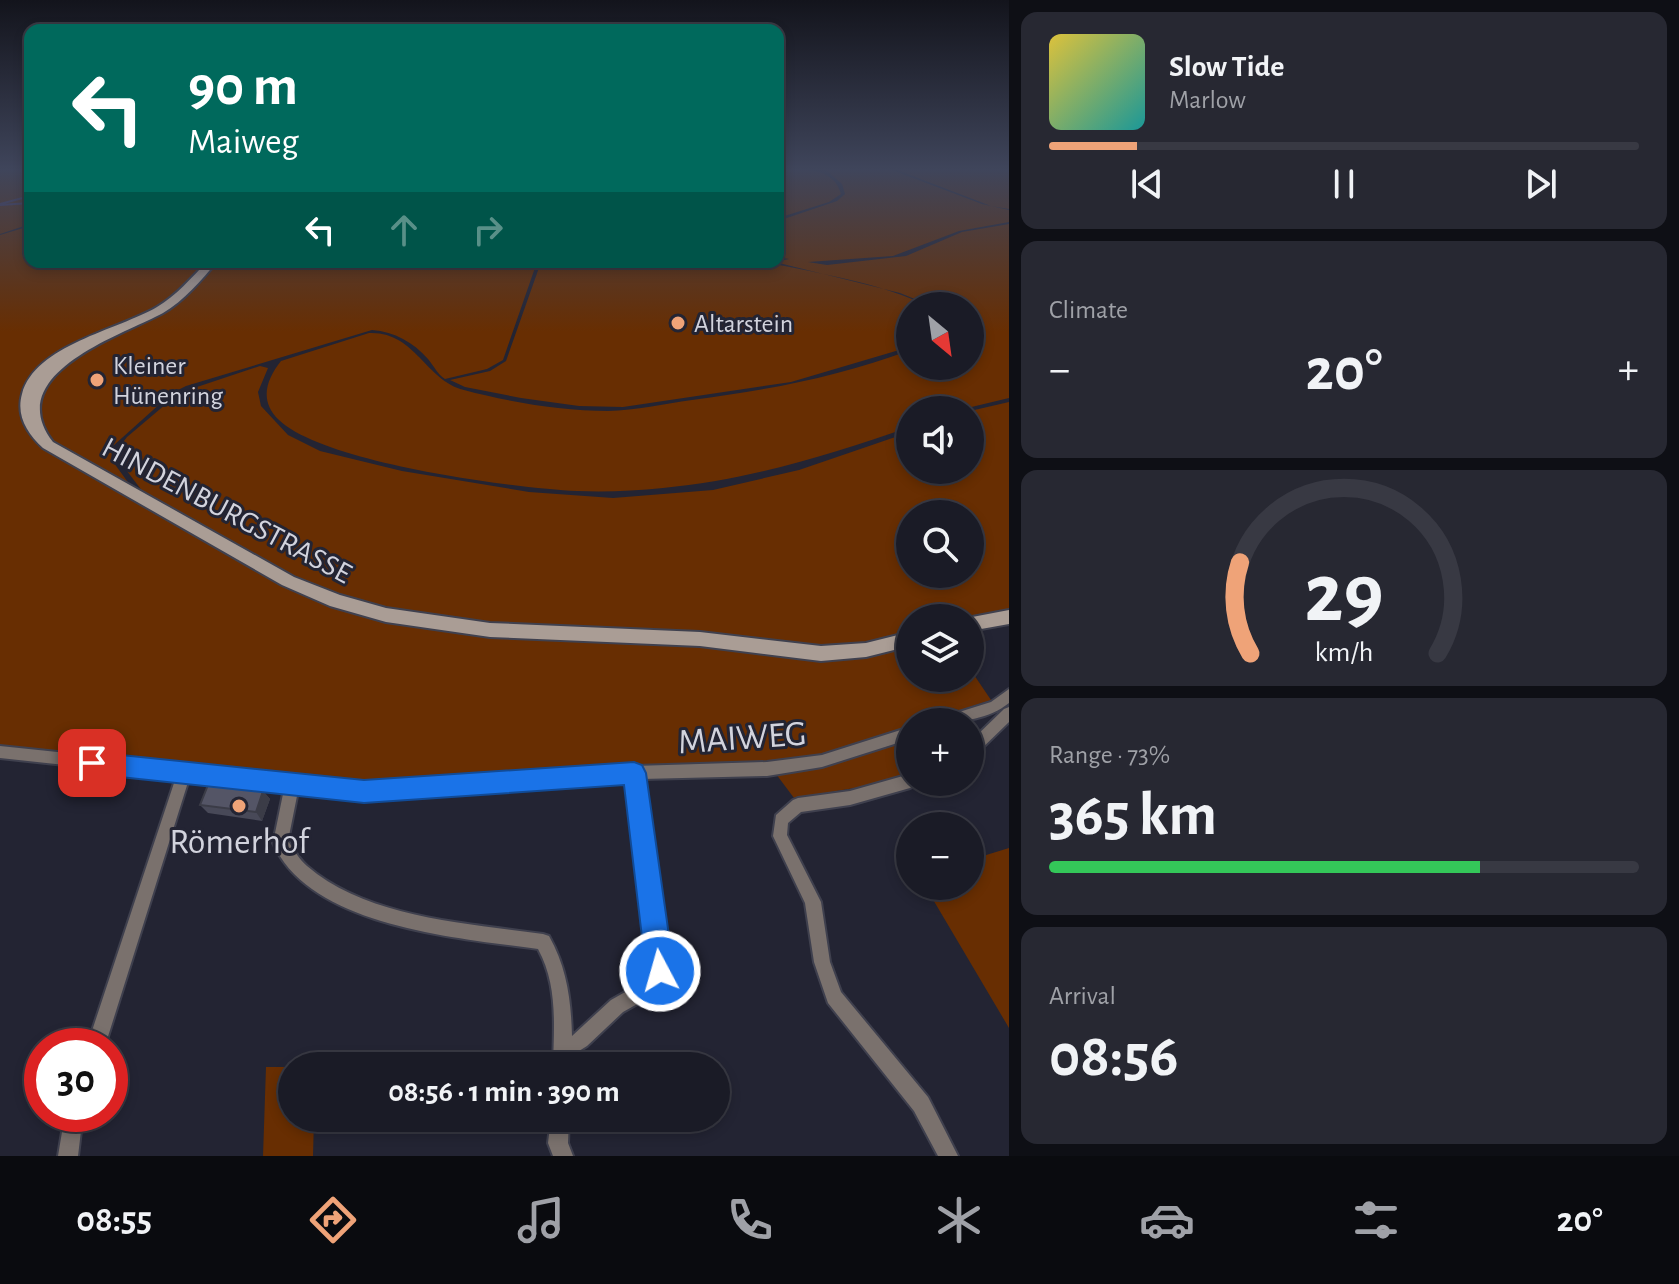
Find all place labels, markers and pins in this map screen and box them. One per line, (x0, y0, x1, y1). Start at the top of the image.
place label: Altarstein (694, 311, 793, 337)
marker: Altarstein (669, 314, 687, 332)
place label: Kleiner Hünenring (113, 353, 223, 409)
marker: Kleiner Hünenring (88, 371, 106, 389)
pin (58, 729, 126, 797)
marker: Römerhof (230, 797, 248, 815)
place label: Römerhof (169, 824, 311, 860)

